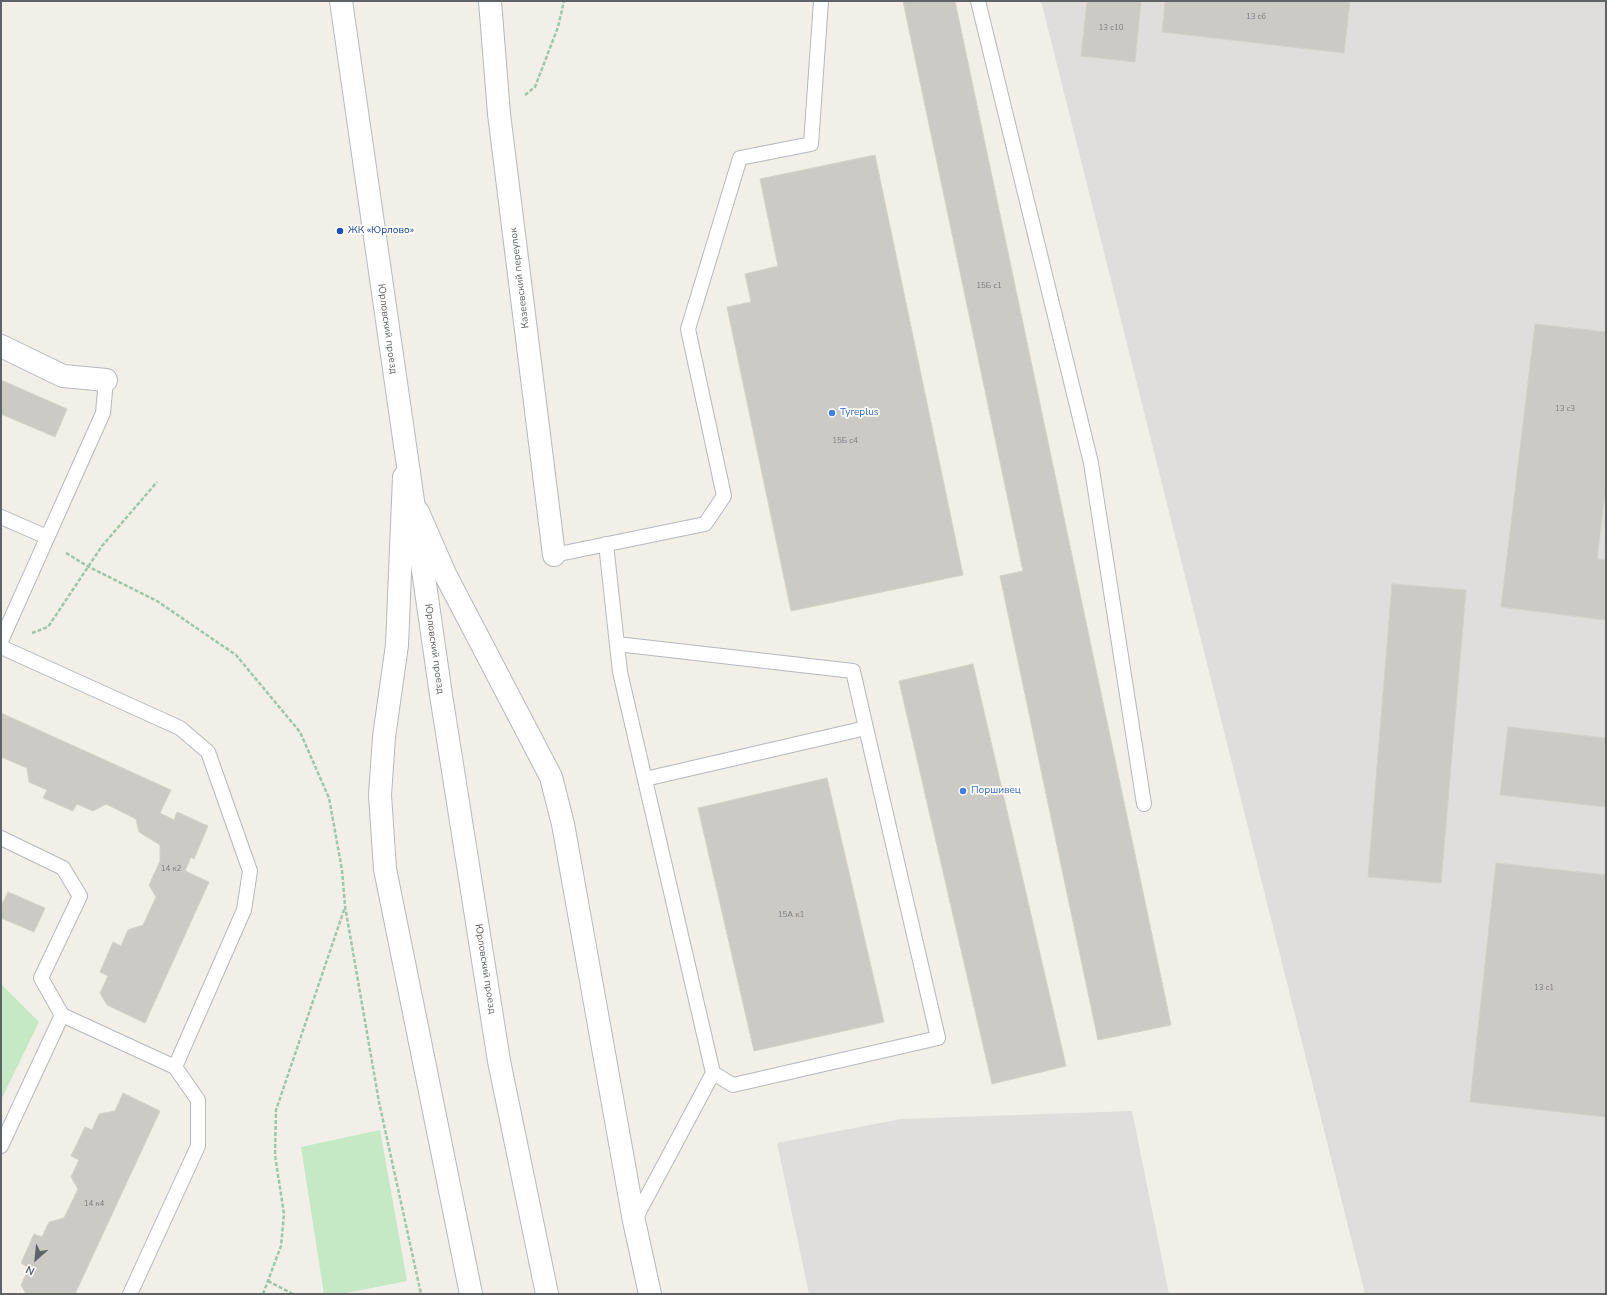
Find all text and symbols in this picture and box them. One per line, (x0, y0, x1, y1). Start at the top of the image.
house number: 13 с6 (1246, 12, 1266, 22)
house number: 13 с10 (1098, 23, 1124, 33)
place label: ЖК «Юрлово» (348, 225, 414, 237)
marker: ЖК «Юрлово» (335, 226, 345, 236)
street label: Казеевский переулок (508, 227, 532, 329)
house number: 15Б с1 (976, 281, 1002, 291)
street label: Юрловский проезд (375, 283, 399, 375)
house number: 13 с3 (1555, 404, 1575, 414)
place label: Tyreplus (840, 407, 879, 419)
marker: Tyreplus (827, 408, 837, 418)
house number: 15Б с4 (832, 436, 858, 446)
street label: Юрловский проезд (422, 603, 446, 695)
place label: Поршивец (971, 785, 1021, 797)
marker: Поршивец (958, 786, 968, 796)
house number: 14 к2 (161, 864, 181, 874)
house number: 15А к1 (778, 910, 804, 920)
street label: Юрловский проезд (472, 923, 498, 1015)
house number: 13 с1 (1534, 983, 1554, 993)
house number: 14 к4 (84, 1199, 104, 1209)
north arrow (16, 1239, 56, 1279)
text: N (23, 1262, 37, 1279)

